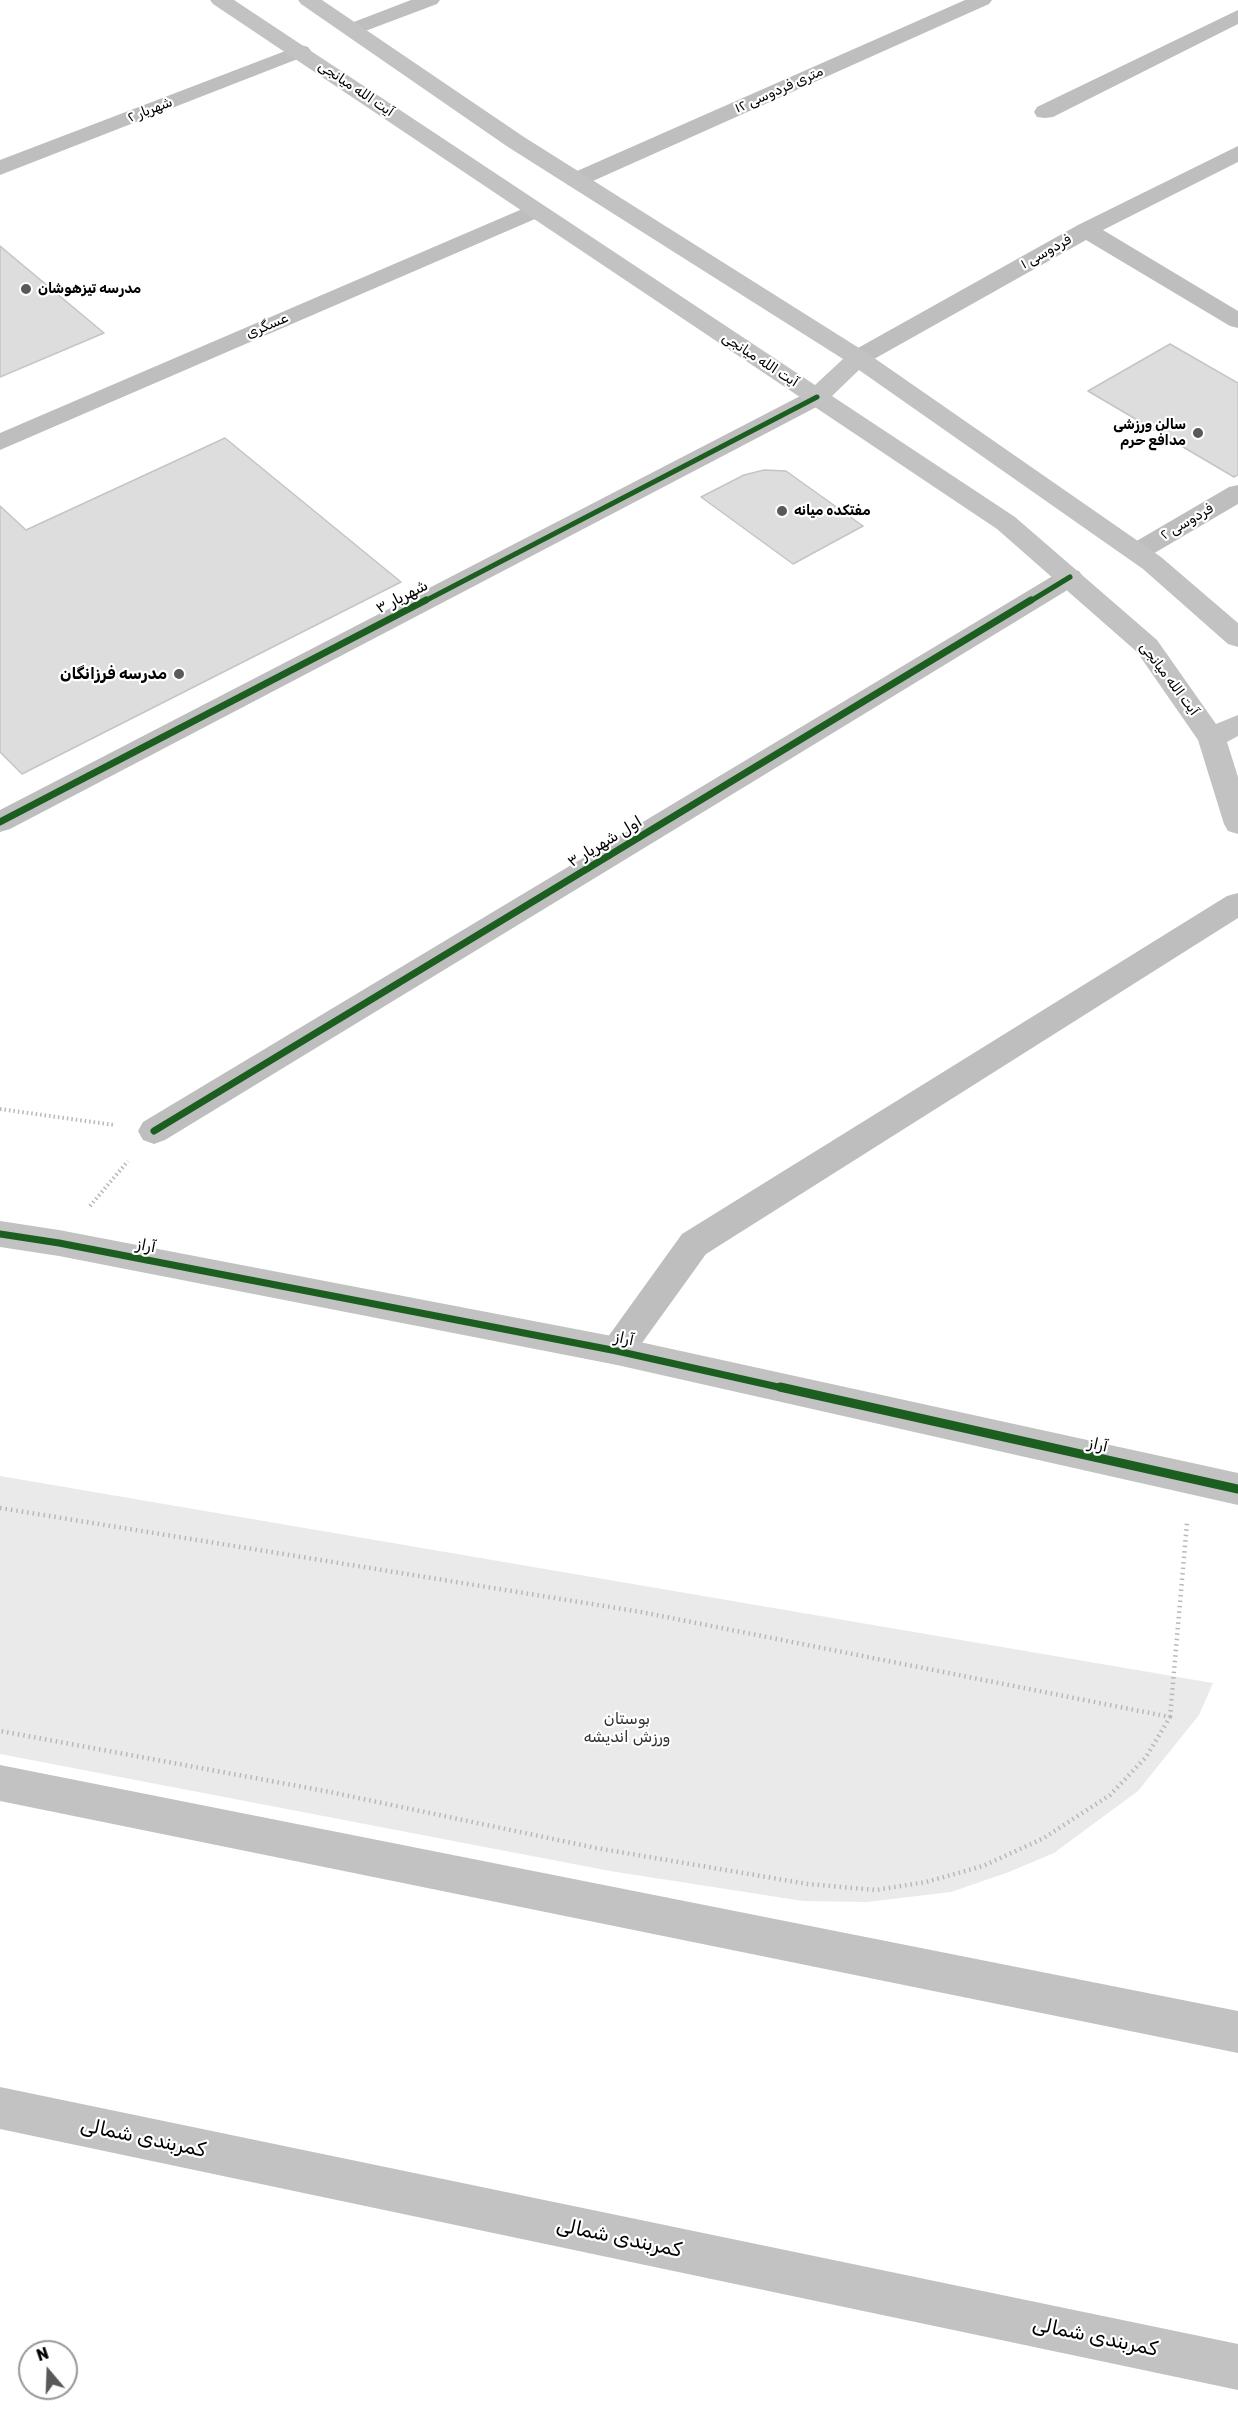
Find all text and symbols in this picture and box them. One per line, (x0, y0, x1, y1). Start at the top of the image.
street label: آیت الله میانجی (315, 58, 397, 120)
street label: ۱۲ متری فردوسی (732, 63, 826, 117)
street label: شهریار ۲ (125, 94, 175, 126)
street label: فردوسی ۱ (1018, 231, 1074, 273)
place label: مدرسه تیزهوشان (38, 281, 141, 297)
marker: مدرسه تیزهوشان (19, 282, 33, 296)
street label: عسگری (243, 310, 291, 342)
street label: آیت الله میانجی (719, 329, 801, 391)
place label: سالن ورزشی مدافع حرم (1113, 417, 1186, 449)
marker: سالن ورزشی مدافع حرم (1191, 426, 1205, 440)
street label: فردوسی ۲ (1158, 500, 1216, 544)
place label: مفتکده میانه (794, 503, 871, 519)
marker: مفتکده میانه (775, 504, 789, 518)
street label: شهریار ۳ (373, 576, 431, 618)
street label: آیت الله میانجی (1136, 639, 1202, 719)
place label: مدرسه فرزانگان (60, 664, 167, 684)
marker: مدرسه فرزانگان (172, 667, 186, 681)
street label: اول شهریار ۳ (564, 812, 646, 872)
street label: آراز (135, 1235, 157, 1257)
street label: آراز (612, 1328, 636, 1350)
street label: آراز (1086, 1433, 1110, 1457)
park label: بوستان ورزش اندیشه (584, 1709, 670, 1747)
street label: کمربندی شمالی (78, 2113, 208, 2163)
street label: کمربندی شمالی (554, 2213, 684, 2263)
street label: کمربندی شمالی (1030, 2312, 1160, 2362)
north arrow (18, 2340, 78, 2400)
text: N (34, 2344, 51, 2365)

